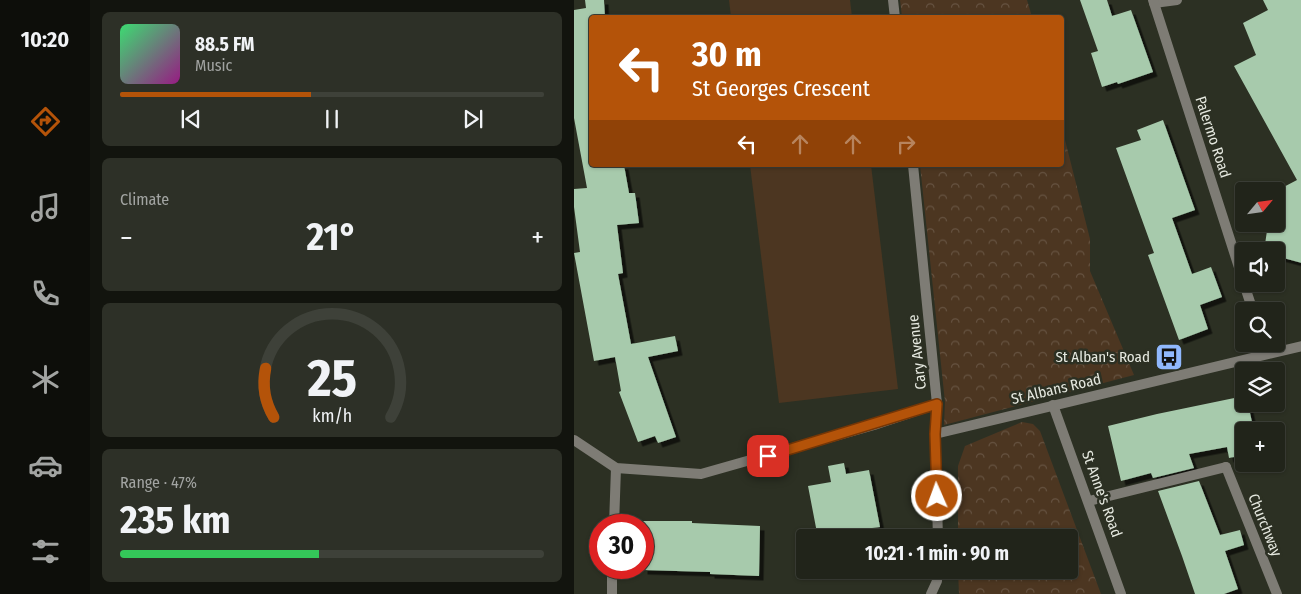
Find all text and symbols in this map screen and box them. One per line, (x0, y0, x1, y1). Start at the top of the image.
text: 10:20 (21, 26, 69, 53)
text: 88.5 FM (195, 33, 254, 56)
text: 30 m (692, 33, 762, 75)
icon: left (609, 35, 674, 100)
text: Music (195, 56, 232, 75)
text: St Georges Crescent (692, 75, 870, 102)
street label: Palermo Road (1191, 94, 1235, 180)
icon: directions (28, 104, 63, 139)
icon: previous (177, 105, 205, 133)
icon: pause (318, 105, 346, 133)
icon: next (459, 105, 487, 133)
icon: left (733, 130, 761, 158)
icon: ahead (786, 130, 814, 158)
icon: ahead (839, 130, 867, 158)
icon: right (892, 130, 920, 158)
north arrow (1235, 182, 1285, 232)
map controls (1235, 182, 1285, 472)
icon: music (28, 190, 63, 225)
text: Climate (120, 190, 169, 209)
text: 21° (307, 214, 357, 260)
text: − (120, 221, 133, 254)
text: + (531, 221, 544, 254)
button: sound (1235, 242, 1285, 292)
icon: phone (28, 276, 63, 311)
button: search (1235, 302, 1285, 352)
street label: Cary Avenue (904, 314, 930, 390)
bus stop icon: St Alban's Road (1154, 342, 1184, 372)
text: 25 (306, 347, 357, 410)
place label: St Alban's Road (1055, 348, 1150, 366)
icon: climate (28, 362, 63, 397)
button: layers (1235, 362, 1285, 412)
street label: St Albans Road (1009, 370, 1103, 408)
text: km/h (312, 405, 352, 427)
button: + (1235, 422, 1285, 472)
pin (747, 435, 789, 477)
icon: arrive (754, 442, 782, 470)
icon: car (28, 448, 63, 483)
street label: St Anne's Road (1078, 448, 1126, 540)
position arrow (910, 469, 962, 521)
text: Range · 47% (120, 473, 197, 492)
street label: Churchway (1244, 491, 1286, 559)
text: 235 km (120, 497, 230, 543)
speed limit sign: 30 (589, 514, 654, 579)
icon: filters (28, 534, 63, 569)
text: 10:21 · 1 min · 90 m (865, 542, 1009, 565)

